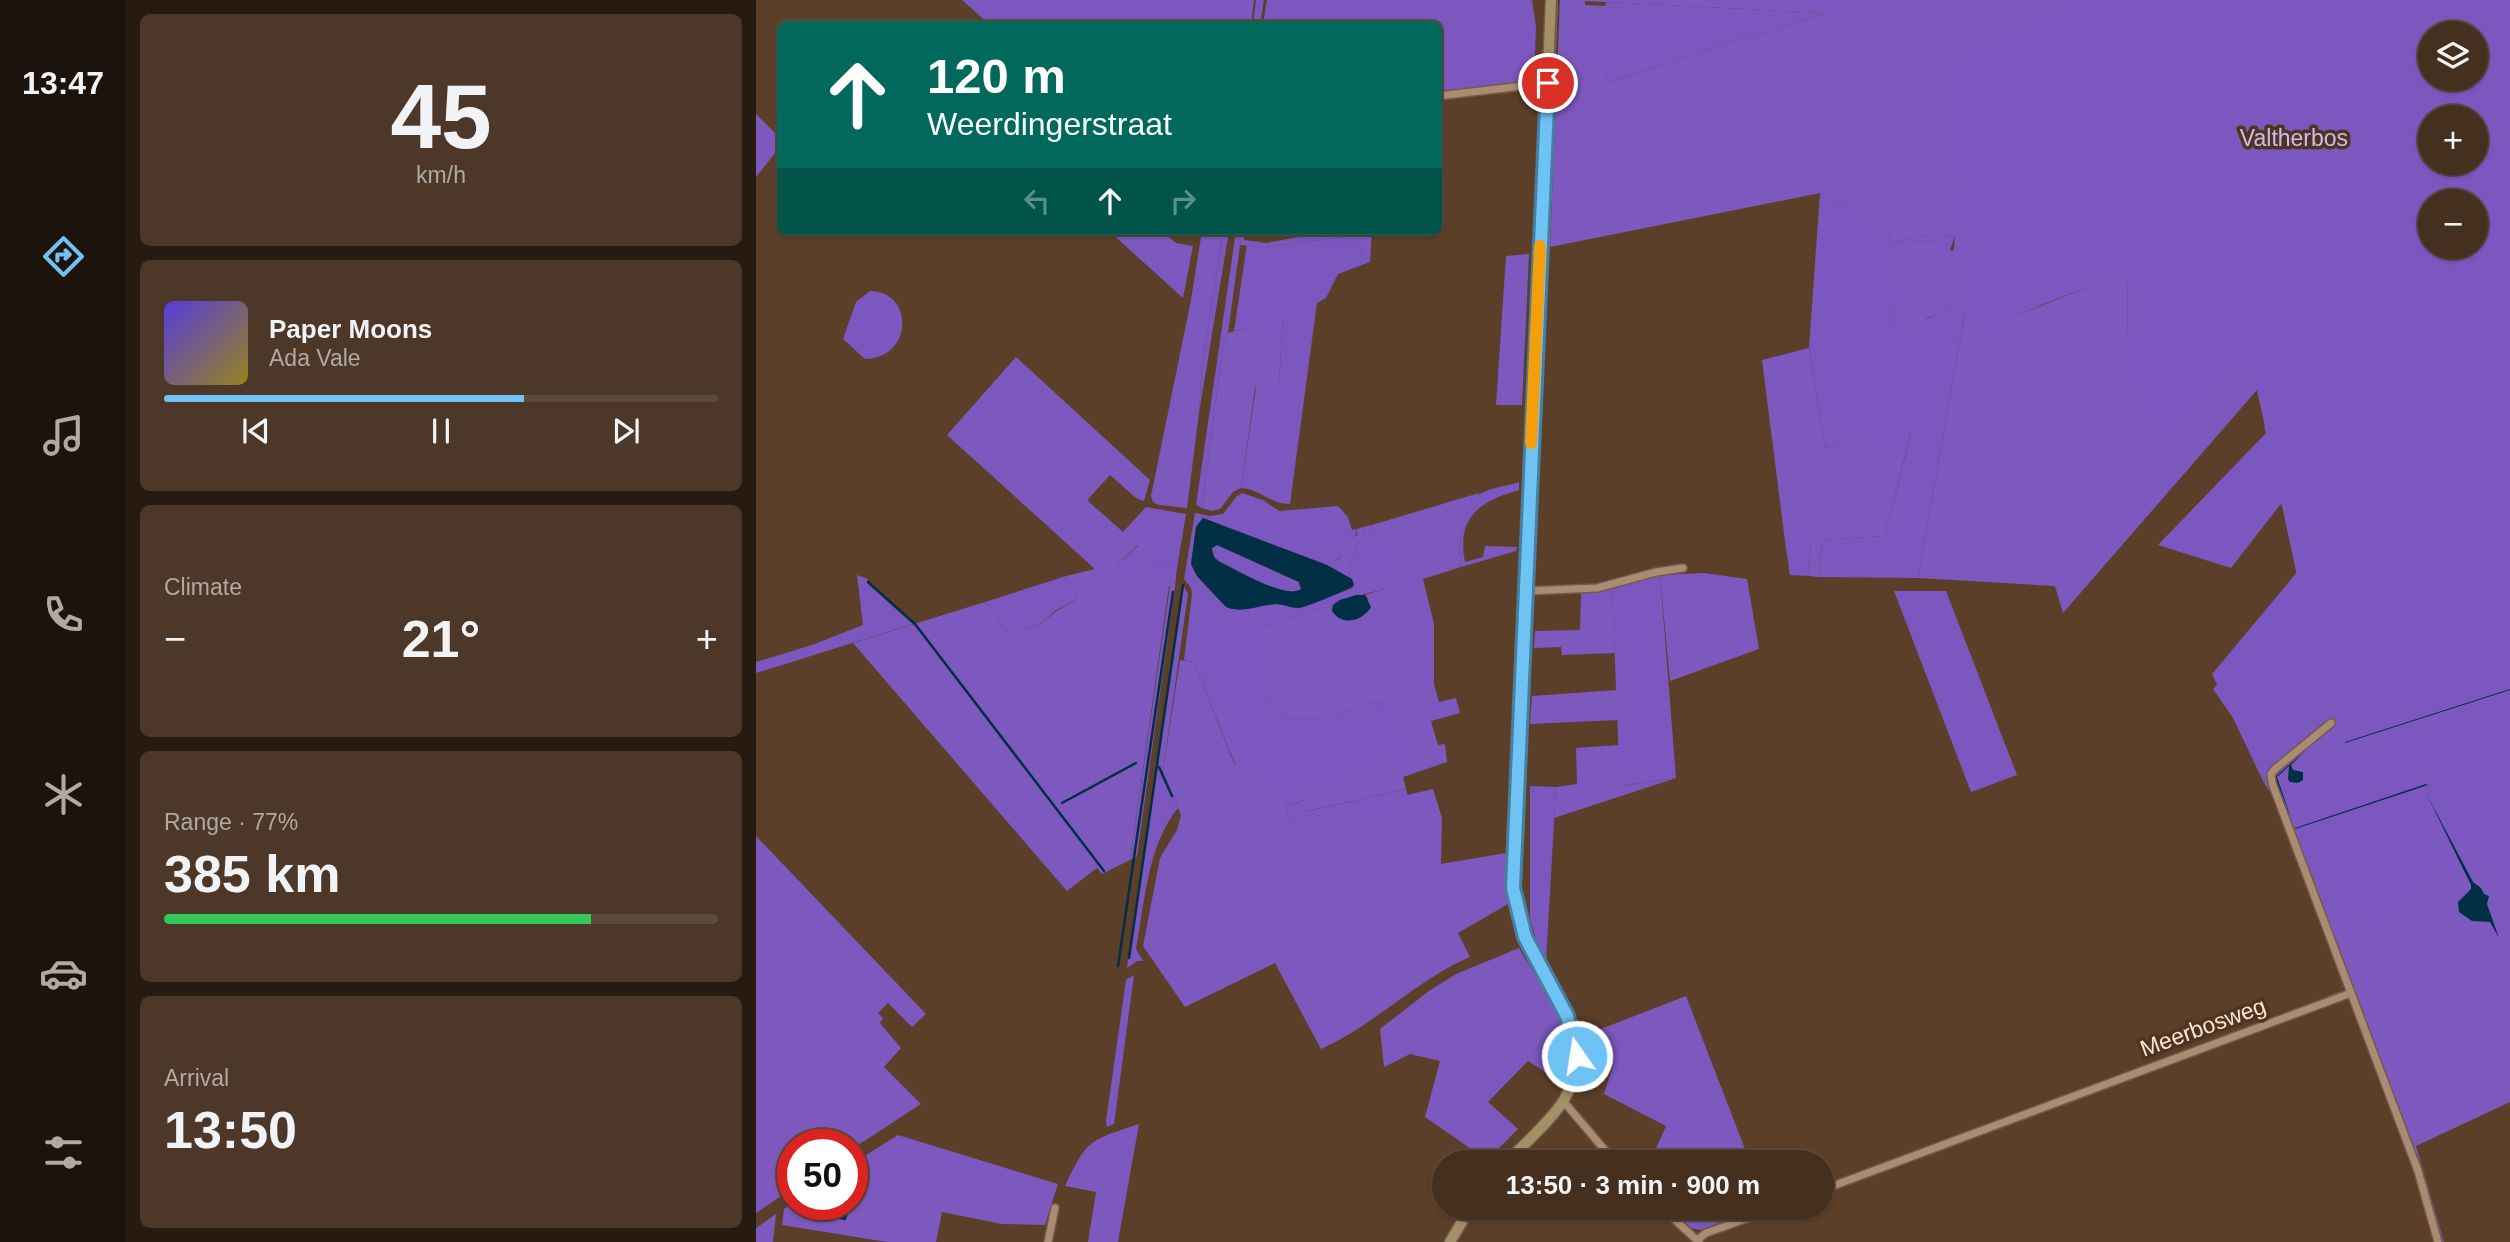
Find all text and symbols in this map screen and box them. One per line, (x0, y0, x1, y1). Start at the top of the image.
map controls (2418, 21, 2488, 259)
button: layers (2418, 21, 2488, 91)
icon: ahead (812, 49, 903, 140)
text: 120 m (927, 49, 1066, 103)
pin (1518, 53, 1578, 113)
icon: arrive (1529, 64, 1567, 102)
text: 13:47 (22, 65, 104, 101)
text: 45 (390, 66, 492, 167)
button: + (2418, 105, 2488, 175)
text: Weerdingerstraat (927, 106, 1172, 142)
park label: Valtherbos (2240, 125, 2348, 151)
text: km/h (416, 162, 466, 188)
icon: left (1018, 182, 1056, 220)
icon: ahead (1091, 182, 1129, 220)
icon: right (1164, 182, 1202, 220)
button: − (2418, 189, 2488, 259)
icon: directions (39, 232, 88, 281)
text: Paper Moons (269, 314, 432, 344)
text: Ada Vale (269, 345, 361, 371)
icon: music (39, 411, 88, 460)
icon: previous (237, 412, 275, 450)
icon: pause (422, 412, 460, 450)
icon: next (607, 412, 645, 450)
text: Climate (164, 574, 242, 600)
icon: phone (39, 590, 88, 639)
text: 21° (402, 610, 480, 668)
text: − (164, 618, 186, 660)
text: + (696, 618, 718, 660)
icon: climate (39, 770, 88, 819)
text: Range · 77% (164, 809, 298, 835)
text: 385 km (164, 845, 340, 903)
icon: car (39, 949, 88, 998)
street label: Meerbosweg (2137, 992, 2269, 1062)
position arrow (1540, 1019, 1614, 1093)
text: Arrival (164, 1065, 229, 1091)
text: 13:50 (164, 1101, 297, 1159)
icon: filters (39, 1128, 88, 1177)
speed limit sign: 50 (777, 1129, 868, 1220)
text: 13:50 · 3 min · 900 m (1506, 1170, 1760, 1200)

